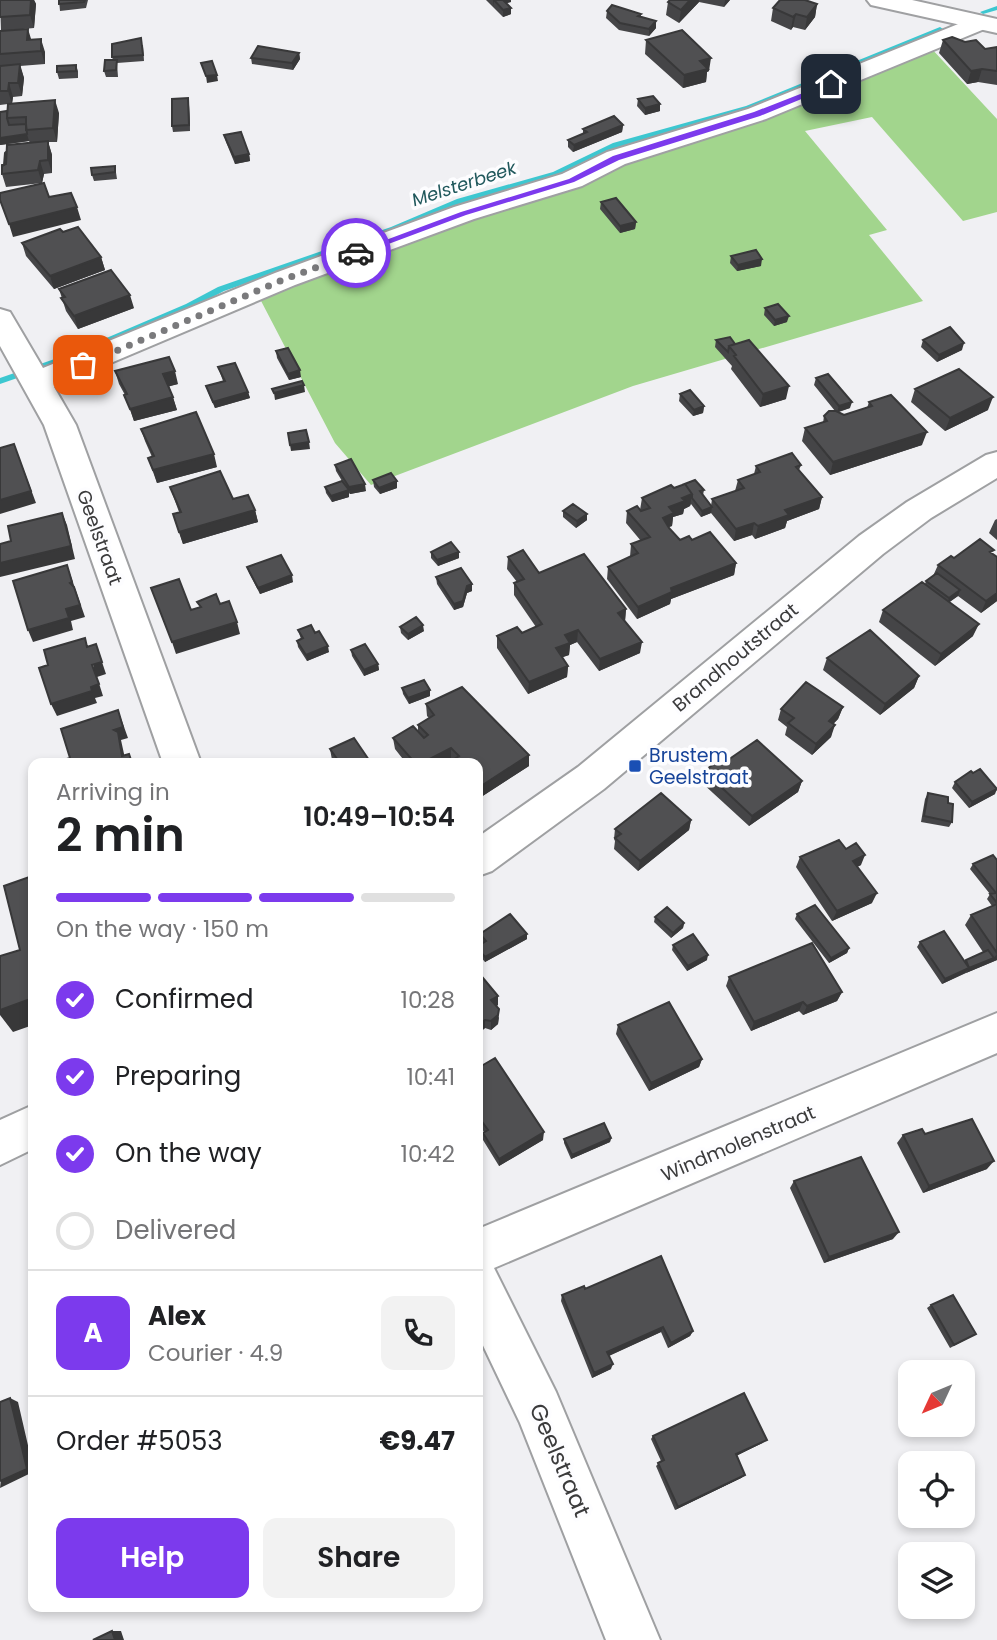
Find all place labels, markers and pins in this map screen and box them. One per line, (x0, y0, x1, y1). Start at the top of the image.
pin (801, 54, 861, 114)
pin (53, 335, 113, 395)
place label: Brustem Geelstraat (649, 742, 749, 791)
marker: Brustem Geelstraat (627, 758, 643, 774)

